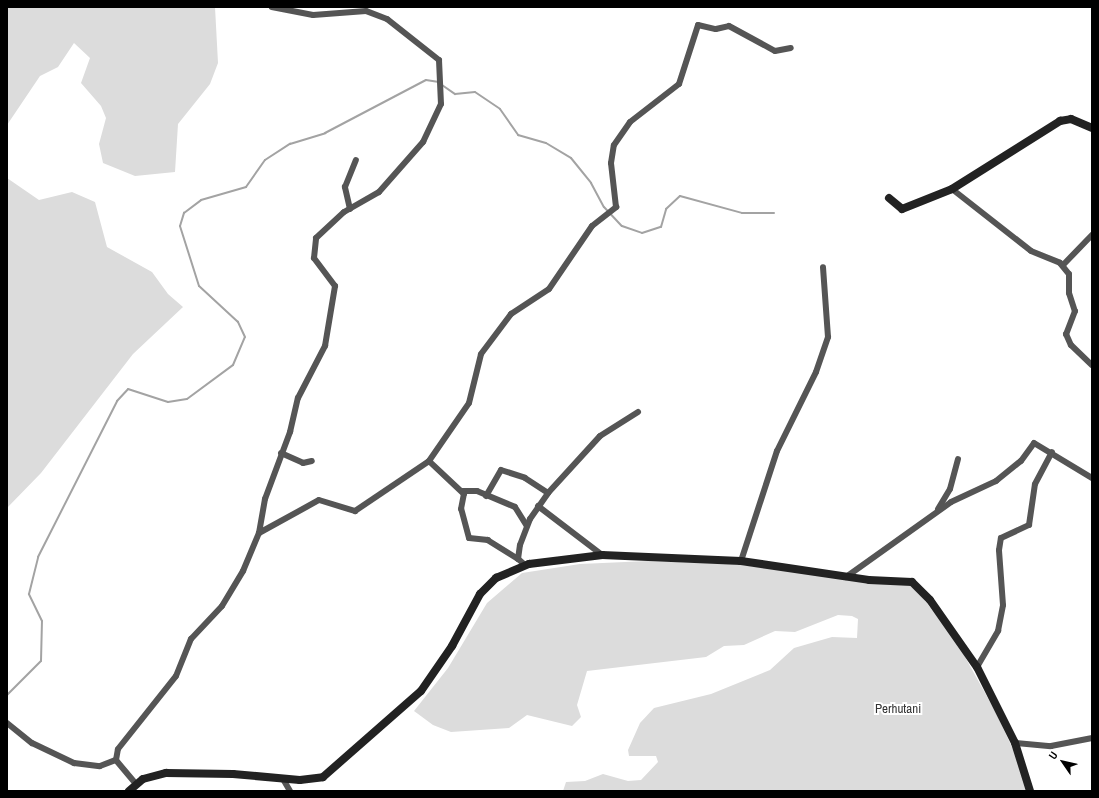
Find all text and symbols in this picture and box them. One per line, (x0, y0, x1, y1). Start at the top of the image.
park label: Perhutani (875, 701, 921, 717)
north arrow (1043, 742, 1083, 782)
text: U (1045, 749, 1061, 762)

